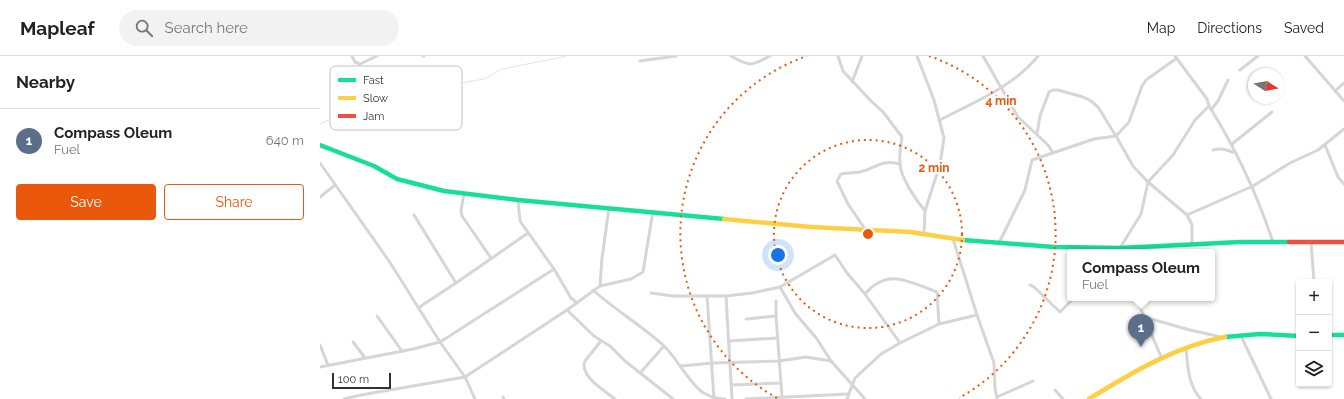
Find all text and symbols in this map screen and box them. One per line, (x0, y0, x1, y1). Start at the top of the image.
search box (119, 10, 399, 46)
text: Mapleaf (20, 17, 95, 39)
icon: search (133, 17, 155, 39)
text: Search here (165, 19, 248, 37)
text: Map (1147, 20, 1175, 36)
text: Directions (1197, 20, 1262, 36)
text: Saved (1284, 20, 1324, 36)
legend (330, 66, 462, 130)
north arrow (1248, 68, 1284, 104)
text: Nearby (16, 72, 75, 92)
text: Fast (363, 74, 384, 87)
text: Slow (363, 92, 388, 105)
text: 4 min (985, 94, 1017, 108)
text: Jam (363, 110, 384, 123)
text: Compass Oleum (54, 124, 172, 142)
text: 1 (26, 133, 32, 148)
text: 640 m (266, 133, 304, 148)
text: Fuel (54, 142, 80, 157)
text: 2 min (918, 161, 950, 175)
button: Save (16, 184, 156, 220)
button: Share (164, 184, 304, 220)
centre of rings (861, 227, 875, 241)
your location (768, 245, 788, 265)
popup (1067, 249, 1215, 301)
text: Compass Oleum (1082, 259, 1200, 277)
text: Fuel (1082, 277, 1108, 292)
map controls (1296, 279, 1332, 387)
button: + (1296, 279, 1332, 315)
pin: 1 (1128, 314, 1154, 347)
button: − (1296, 315, 1332, 351)
button: layers (1296, 351, 1332, 387)
scale bar (332, 371, 391, 390)
text: 100 m (338, 373, 369, 386)

